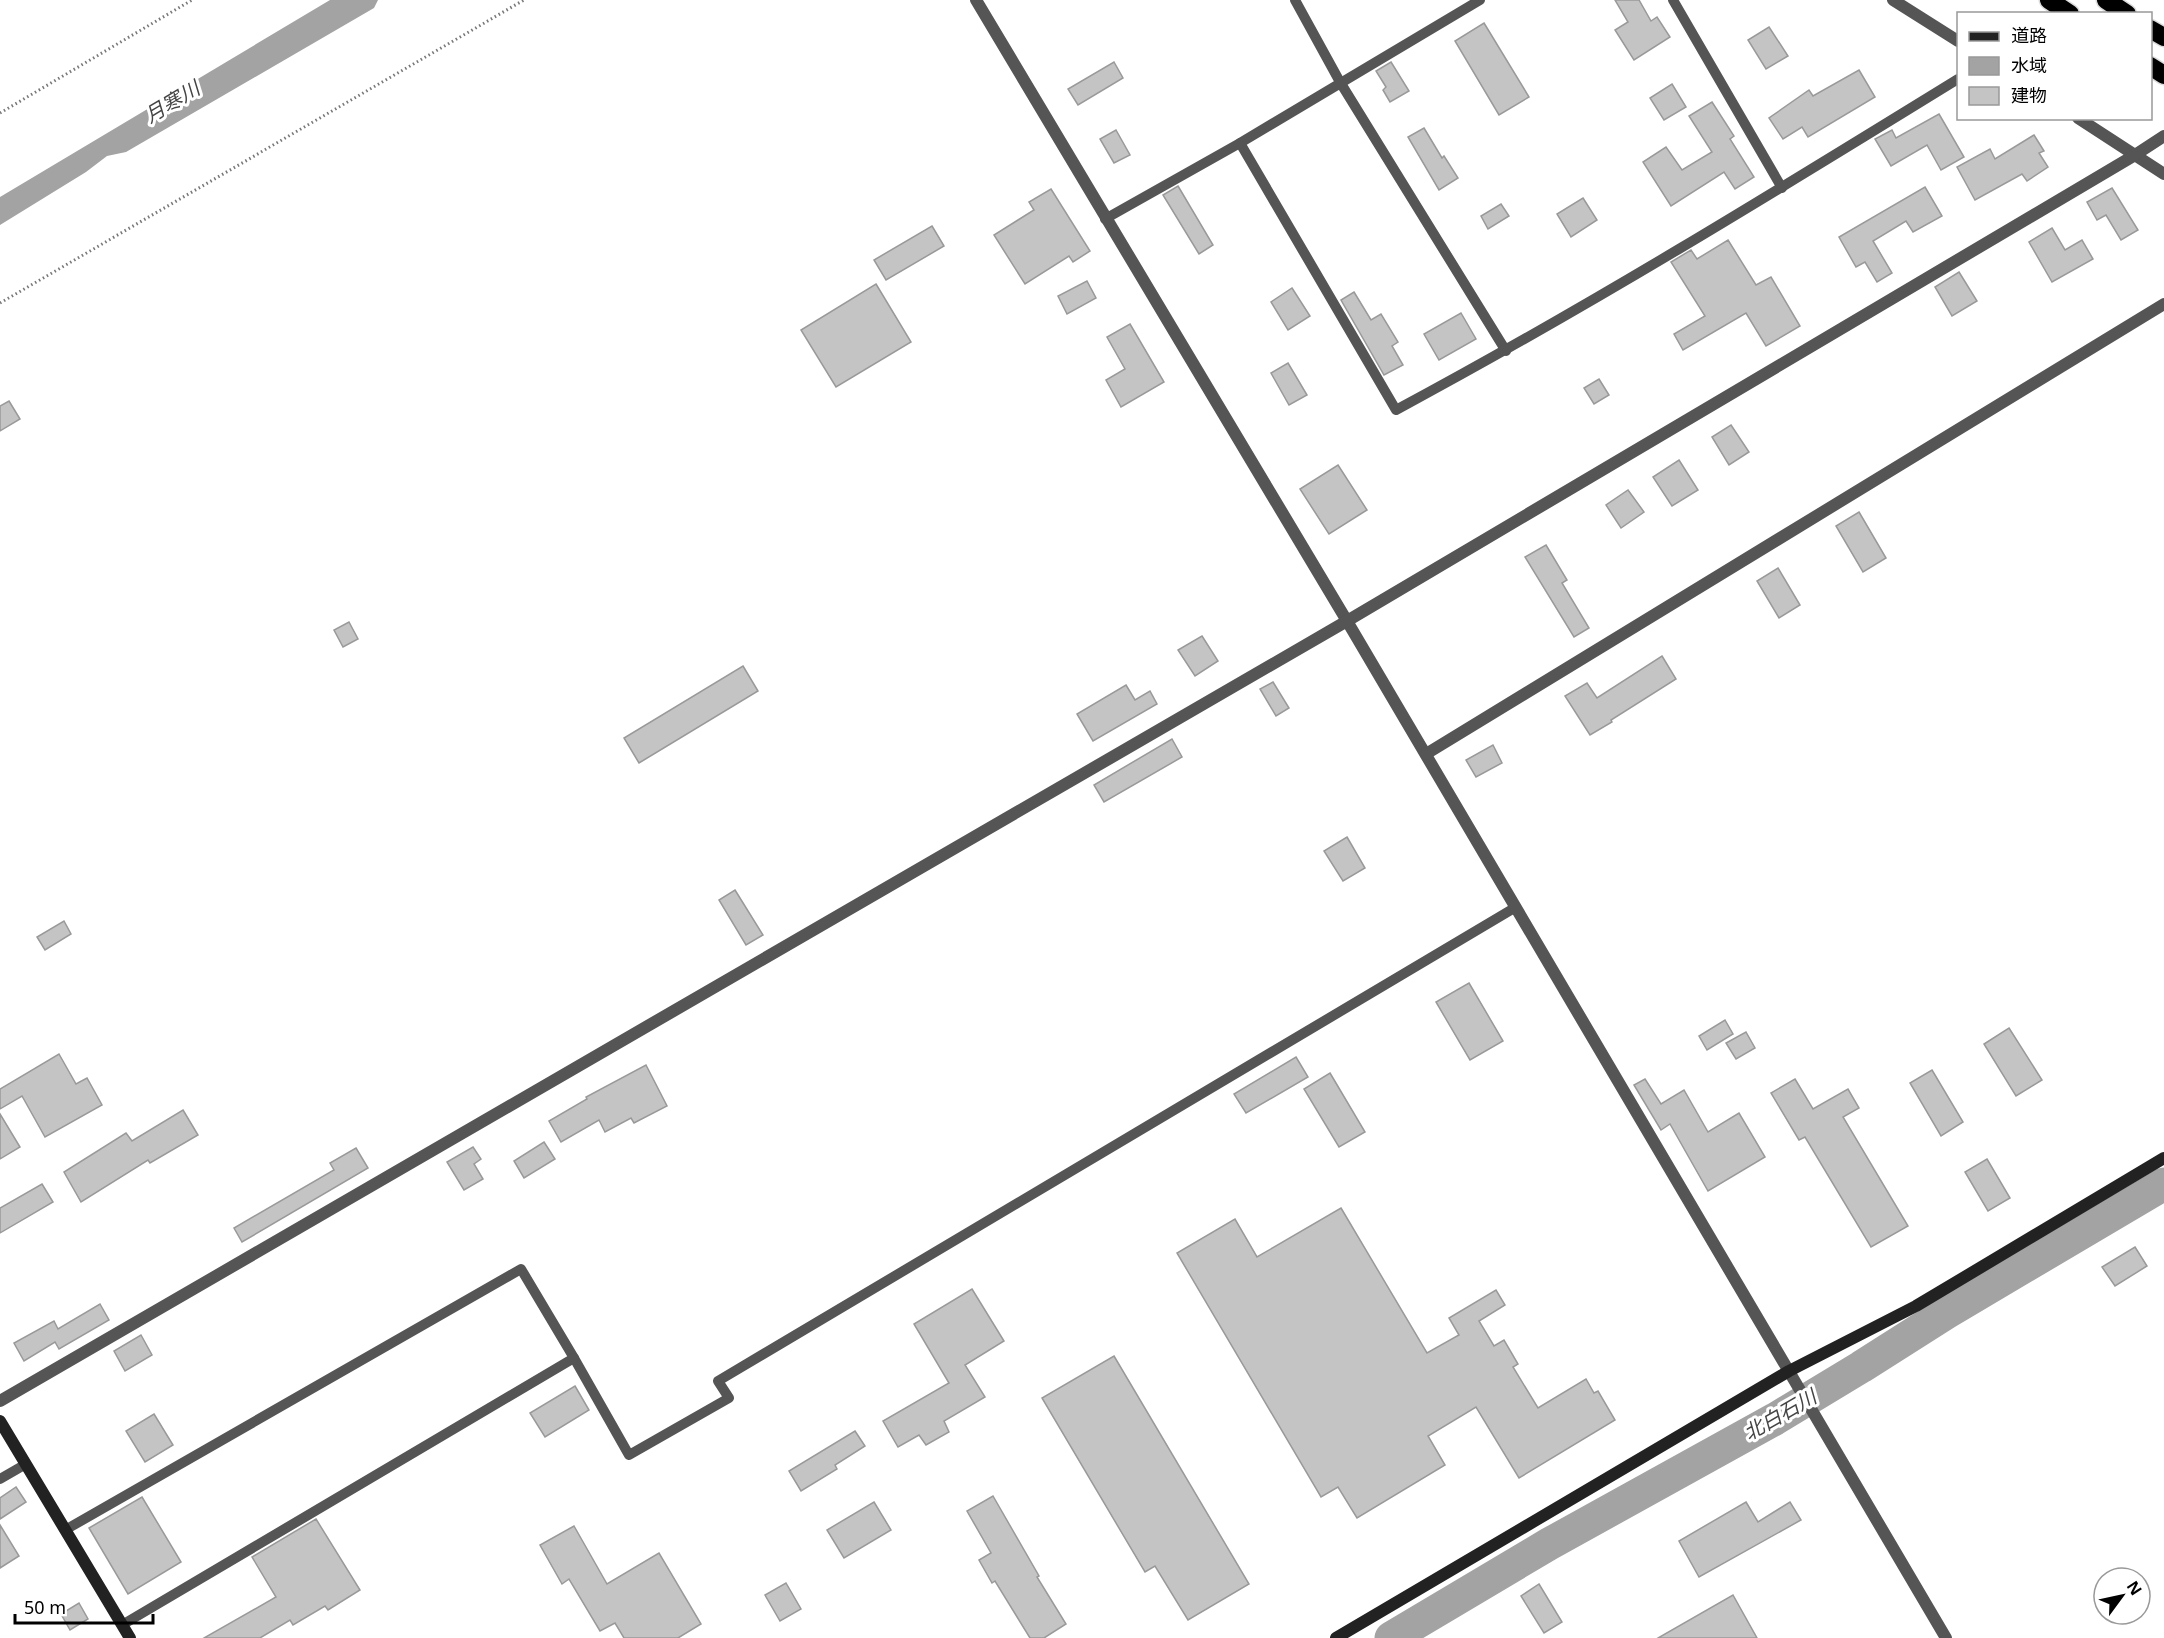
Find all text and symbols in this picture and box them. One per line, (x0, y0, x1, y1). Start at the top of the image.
legend (1957, 12, 2152, 120)
text: 道路 (2011, 23, 2047, 47)
text: 水域 (2011, 53, 2047, 77)
water label: 月寒川 (139, 74, 206, 129)
text: 建物 (2011, 83, 2047, 107)
water label: 北白石川 (1738, 1382, 1823, 1446)
north arrow (2092, 1566, 2152, 1626)
text: N (2122, 1576, 2147, 1599)
scale bar (15, 1587, 153, 1625)
text: 50 m (24, 1595, 66, 1619)

